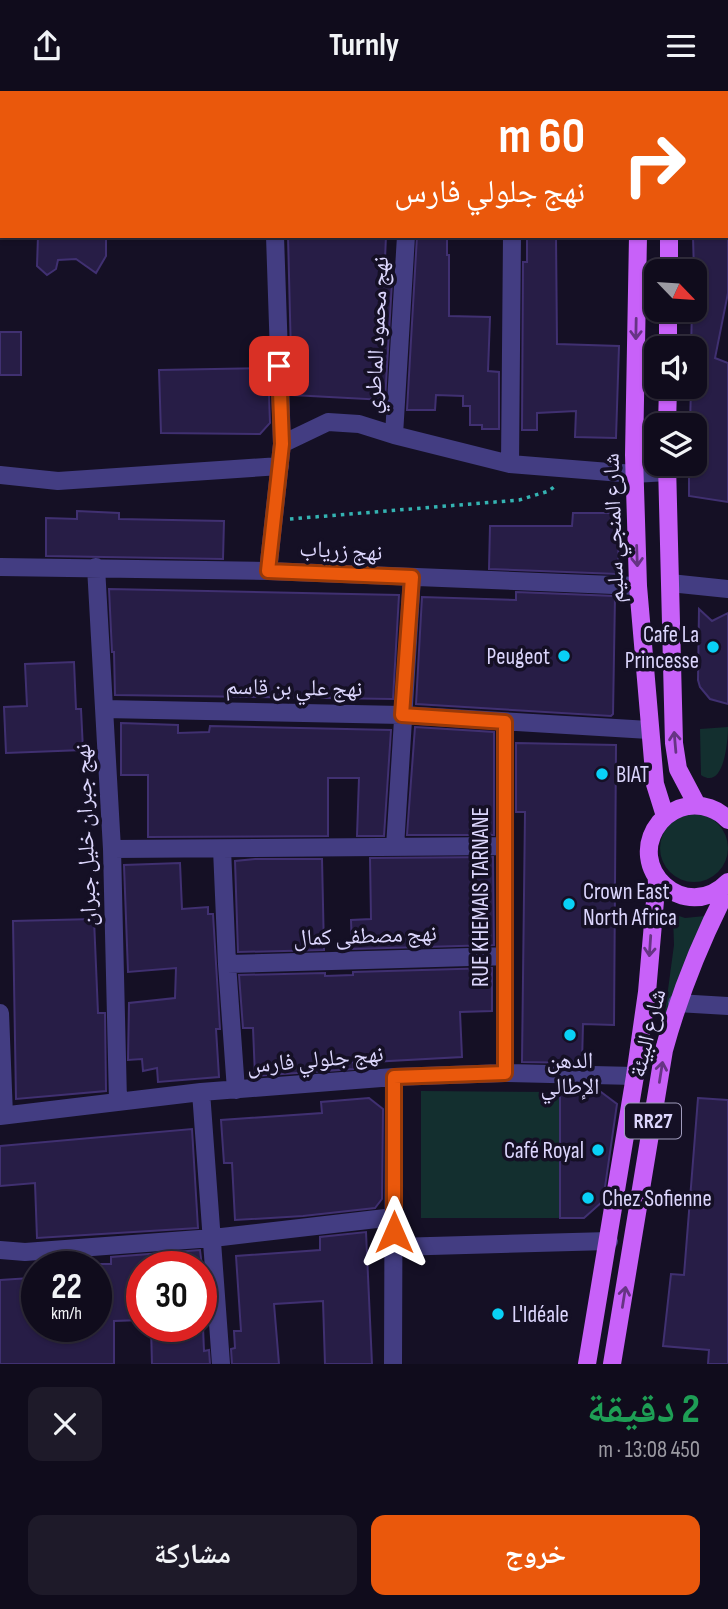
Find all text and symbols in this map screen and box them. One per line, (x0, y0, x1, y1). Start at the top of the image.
text: Turnly (329, 26, 399, 65)
icon: share (28, 27, 66, 65)
icon: menu (662, 27, 700, 65)
text: 60 m (498, 108, 585, 167)
icon: right (609, 119, 700, 210)
text: نهج جلولي فارس (394, 173, 585, 212)
street label: نهج محمود الماطري (359, 256, 399, 415)
north arrow (644, 259, 707, 322)
map controls (644, 259, 707, 476)
one-way arrow (630, 317, 643, 340)
pin (249, 336, 309, 396)
button: sound (644, 336, 707, 399)
icon: arrive (260, 347, 298, 385)
button: layers (644, 413, 707, 476)
street label: شارع المنجي سليم (597, 452, 634, 603)
street label: نهج زرياب (299, 535, 383, 567)
one-way arrow (630, 545, 644, 568)
place label: Cafe La Princesse (625, 621, 699, 675)
marker: Cafe La Princesse (705, 639, 721, 655)
place label: Peugeot (487, 643, 550, 671)
marker: Peugeot (556, 648, 572, 664)
street label: نهج علي بن قاسم (225, 673, 363, 707)
one-way arrow (668, 731, 681, 754)
street label: نهج جبران خليل جبران (69, 743, 103, 927)
place label: BIAT (616, 761, 649, 789)
marker: BIAT (594, 766, 610, 782)
street label: RUE KHEMAIS TARNANE (467, 807, 495, 987)
place label: Crown East North Africa (583, 878, 677, 932)
marker: Crown East North Africa (561, 896, 577, 912)
street label: نهج مصطفى كمال (293, 919, 437, 953)
one-way arrow (643, 934, 656, 957)
street label: شارع البيئة (624, 986, 672, 1080)
marker: الدهن الإطالي (562, 1027, 578, 1043)
street label: نهج جلولي فارس (246, 1040, 385, 1084)
place label: الدهن الإطالي (540, 1047, 600, 1105)
one-way arrow (655, 1061, 668, 1084)
road number: RR27 (625, 1103, 681, 1139)
place label: Café Royal (504, 1137, 584, 1165)
marker: Café Royal (590, 1142, 606, 1158)
place label: Chez Sofienne (602, 1185, 712, 1213)
marker: Chez Sofienne (580, 1190, 596, 1206)
position arrow (357, 1195, 431, 1269)
speed limit sign: 30 (126, 1251, 217, 1342)
text: 22 (51, 1266, 82, 1309)
one-way arrow (618, 1286, 631, 1309)
place label: L'Idéale (512, 1301, 569, 1329)
text: km/h (51, 1303, 82, 1324)
marker: L'Idéale (490, 1306, 506, 1322)
text: 2 دقيقة (587, 1384, 700, 1435)
button: close (28, 1387, 102, 1461)
text: 450 m · 13:08 (598, 1436, 700, 1464)
button: مشاركة (28, 1515, 357, 1595)
button: خروج (371, 1515, 700, 1595)

